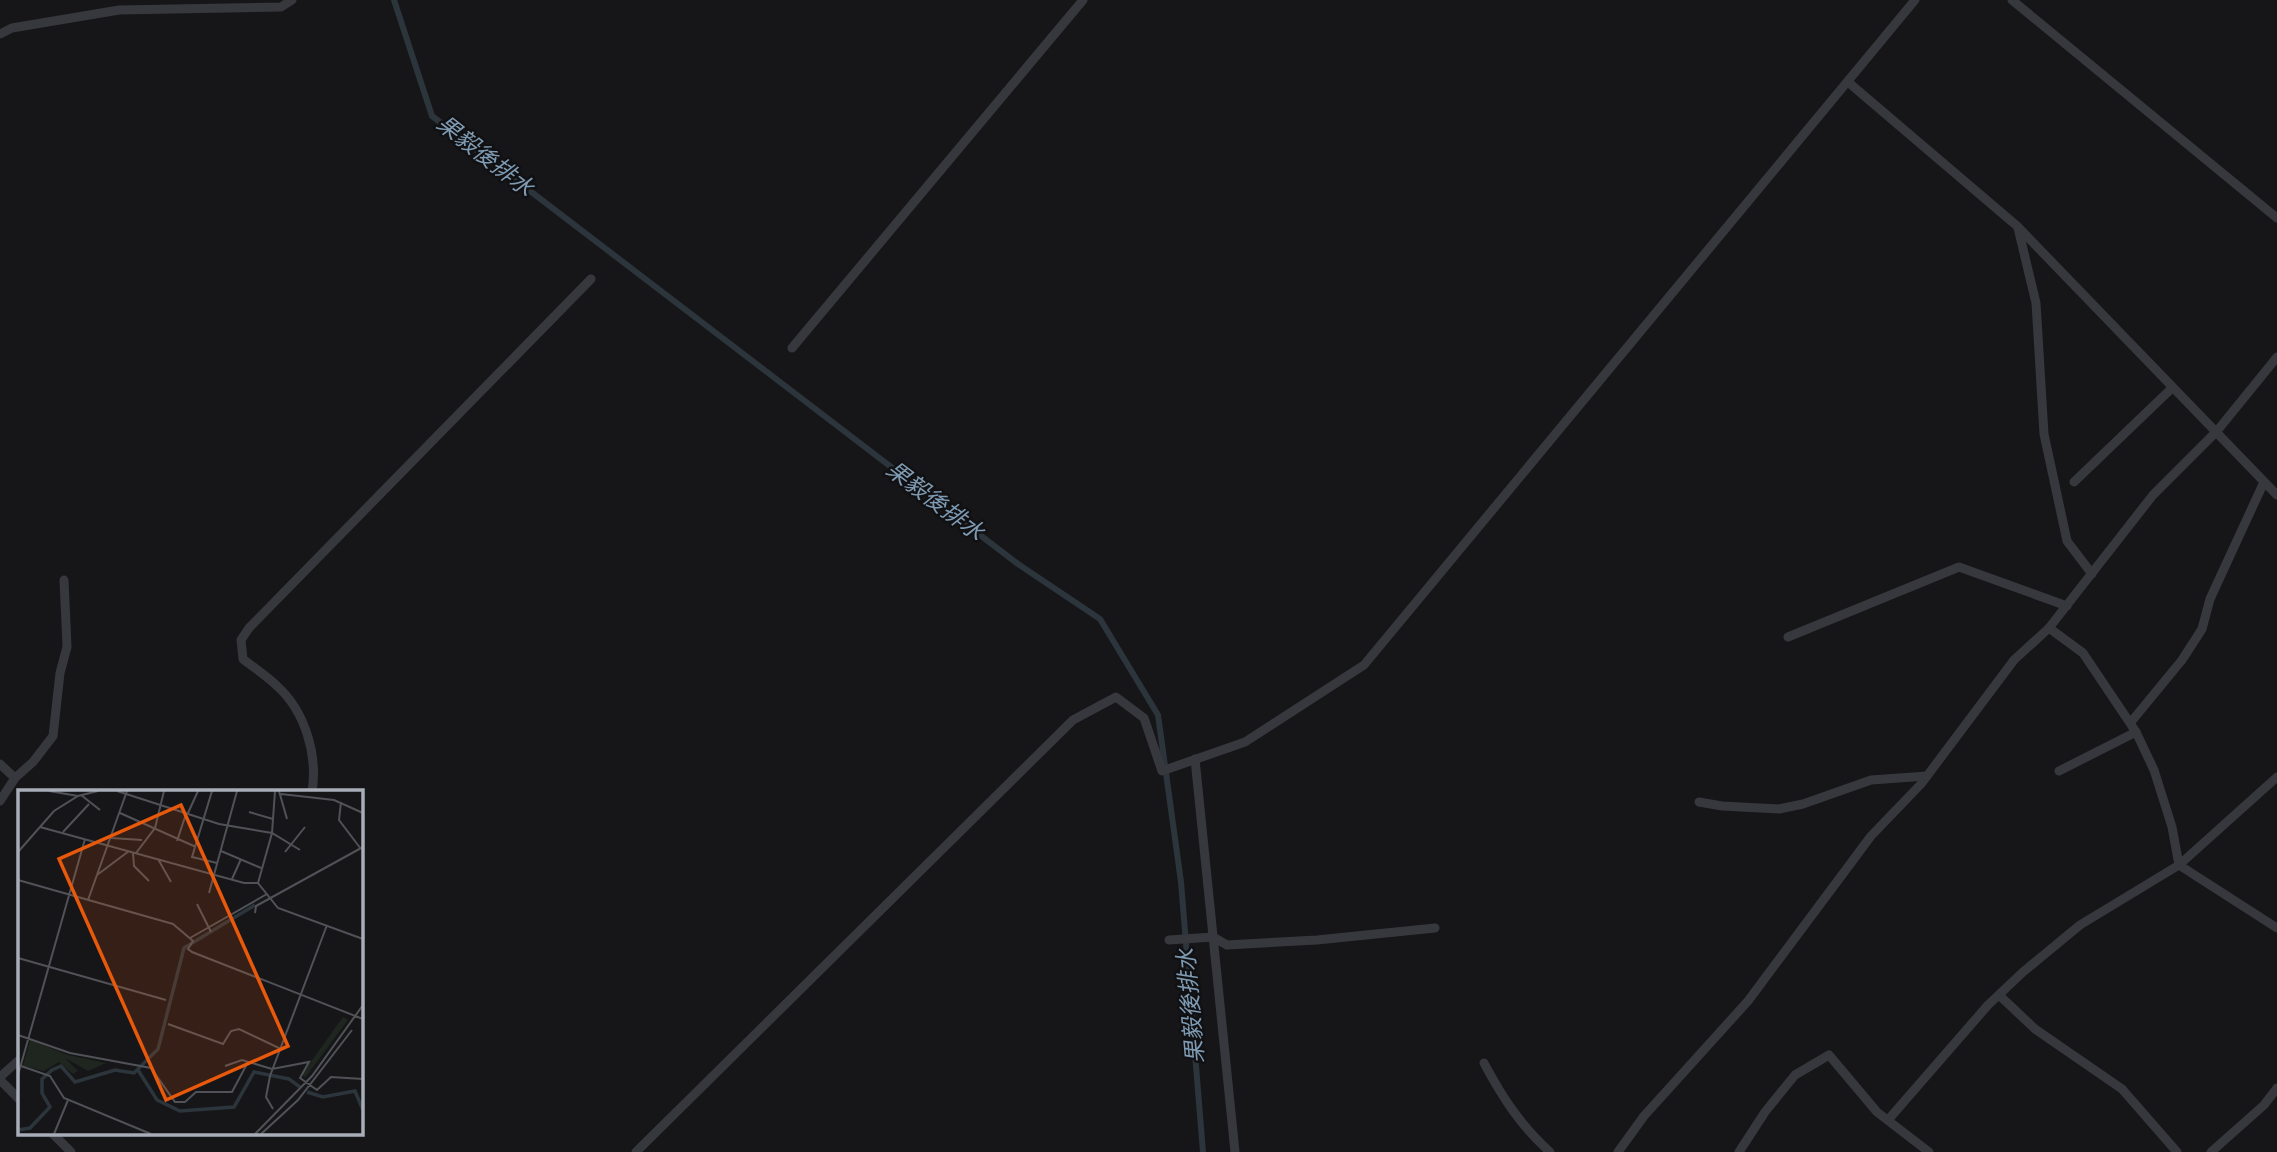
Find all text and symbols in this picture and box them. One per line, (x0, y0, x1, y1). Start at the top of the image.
water label: 果毅後排水 (430, 108, 541, 204)
water label: 果毅後排水 (880, 454, 991, 549)
inset map (18, 790, 362, 1134)
water label: 果毅後排水 (1170, 946, 1211, 1065)

